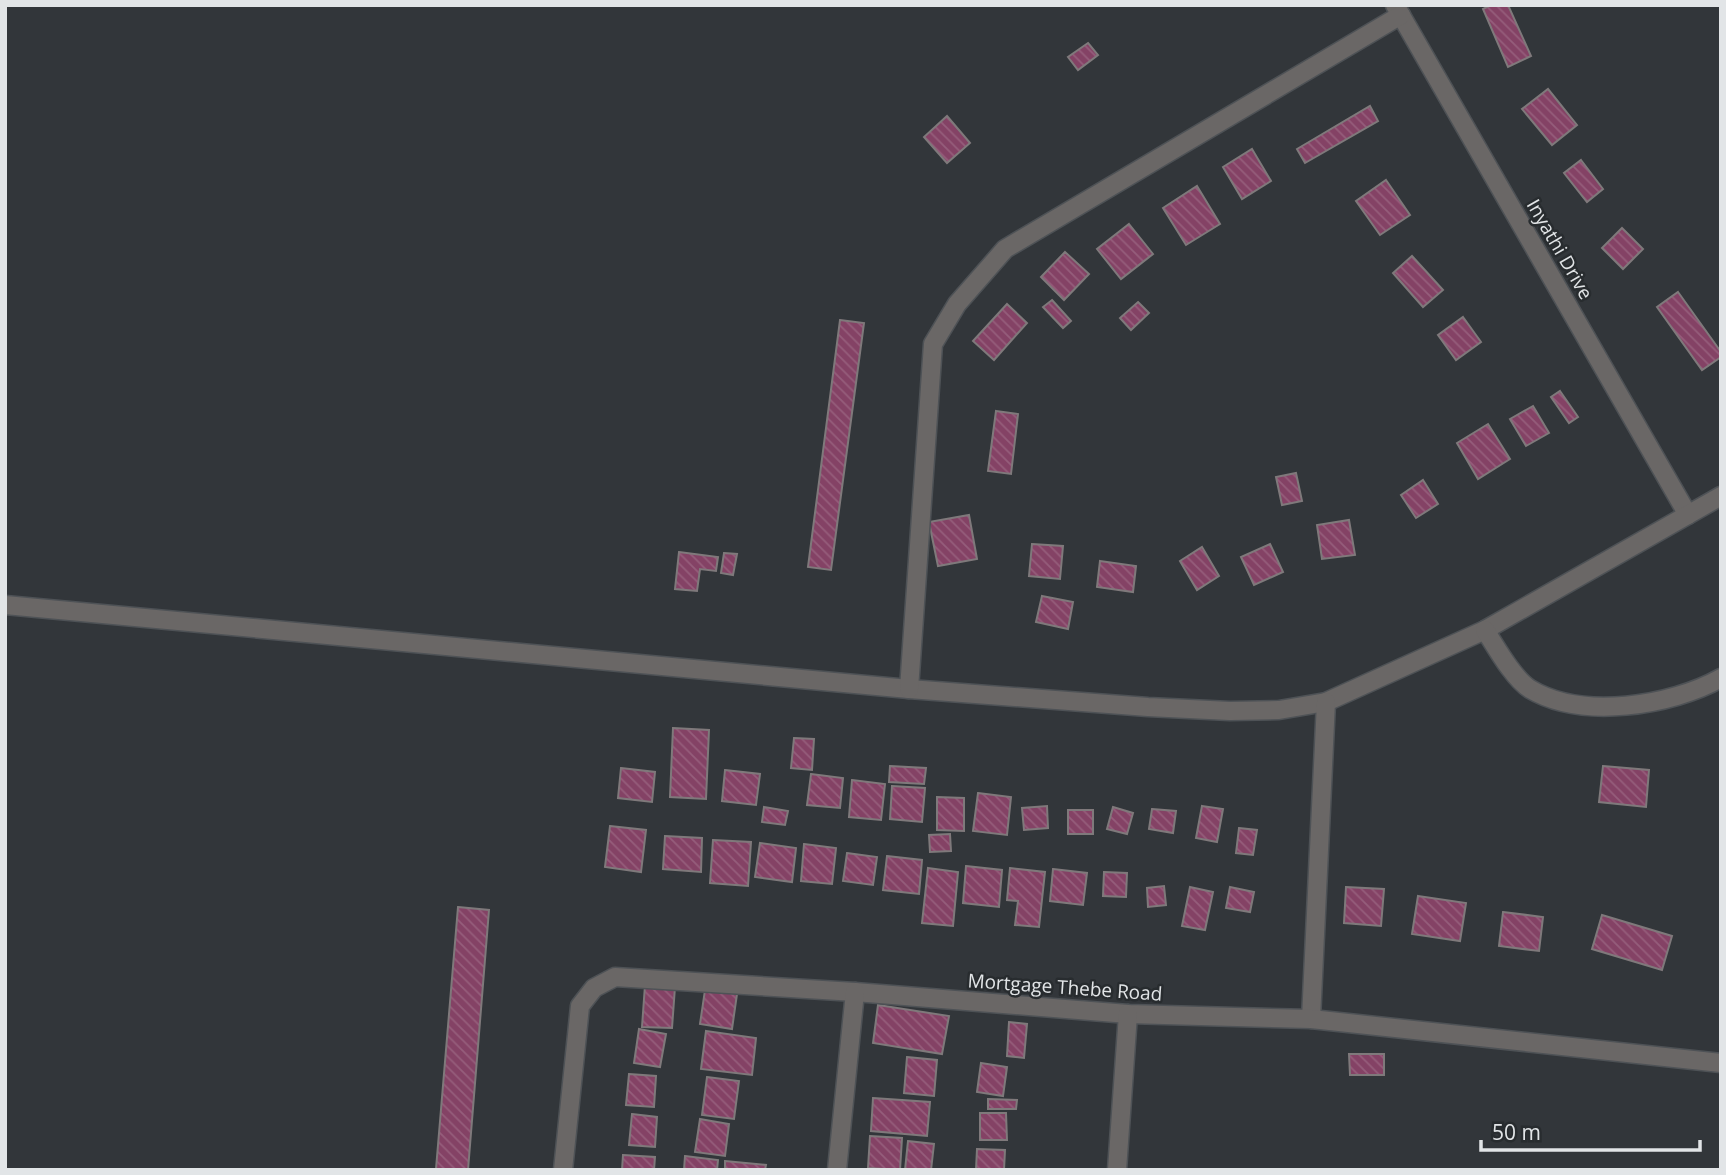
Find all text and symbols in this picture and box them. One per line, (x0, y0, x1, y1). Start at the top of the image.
street label: Inyathi Drive (1521, 194, 1599, 304)
street label: Mortgage Thebe Road (967, 967, 1163, 1007)
scale bar (1481, 1108, 1700, 1152)
text: 50 m (1492, 1118, 1541, 1146)

